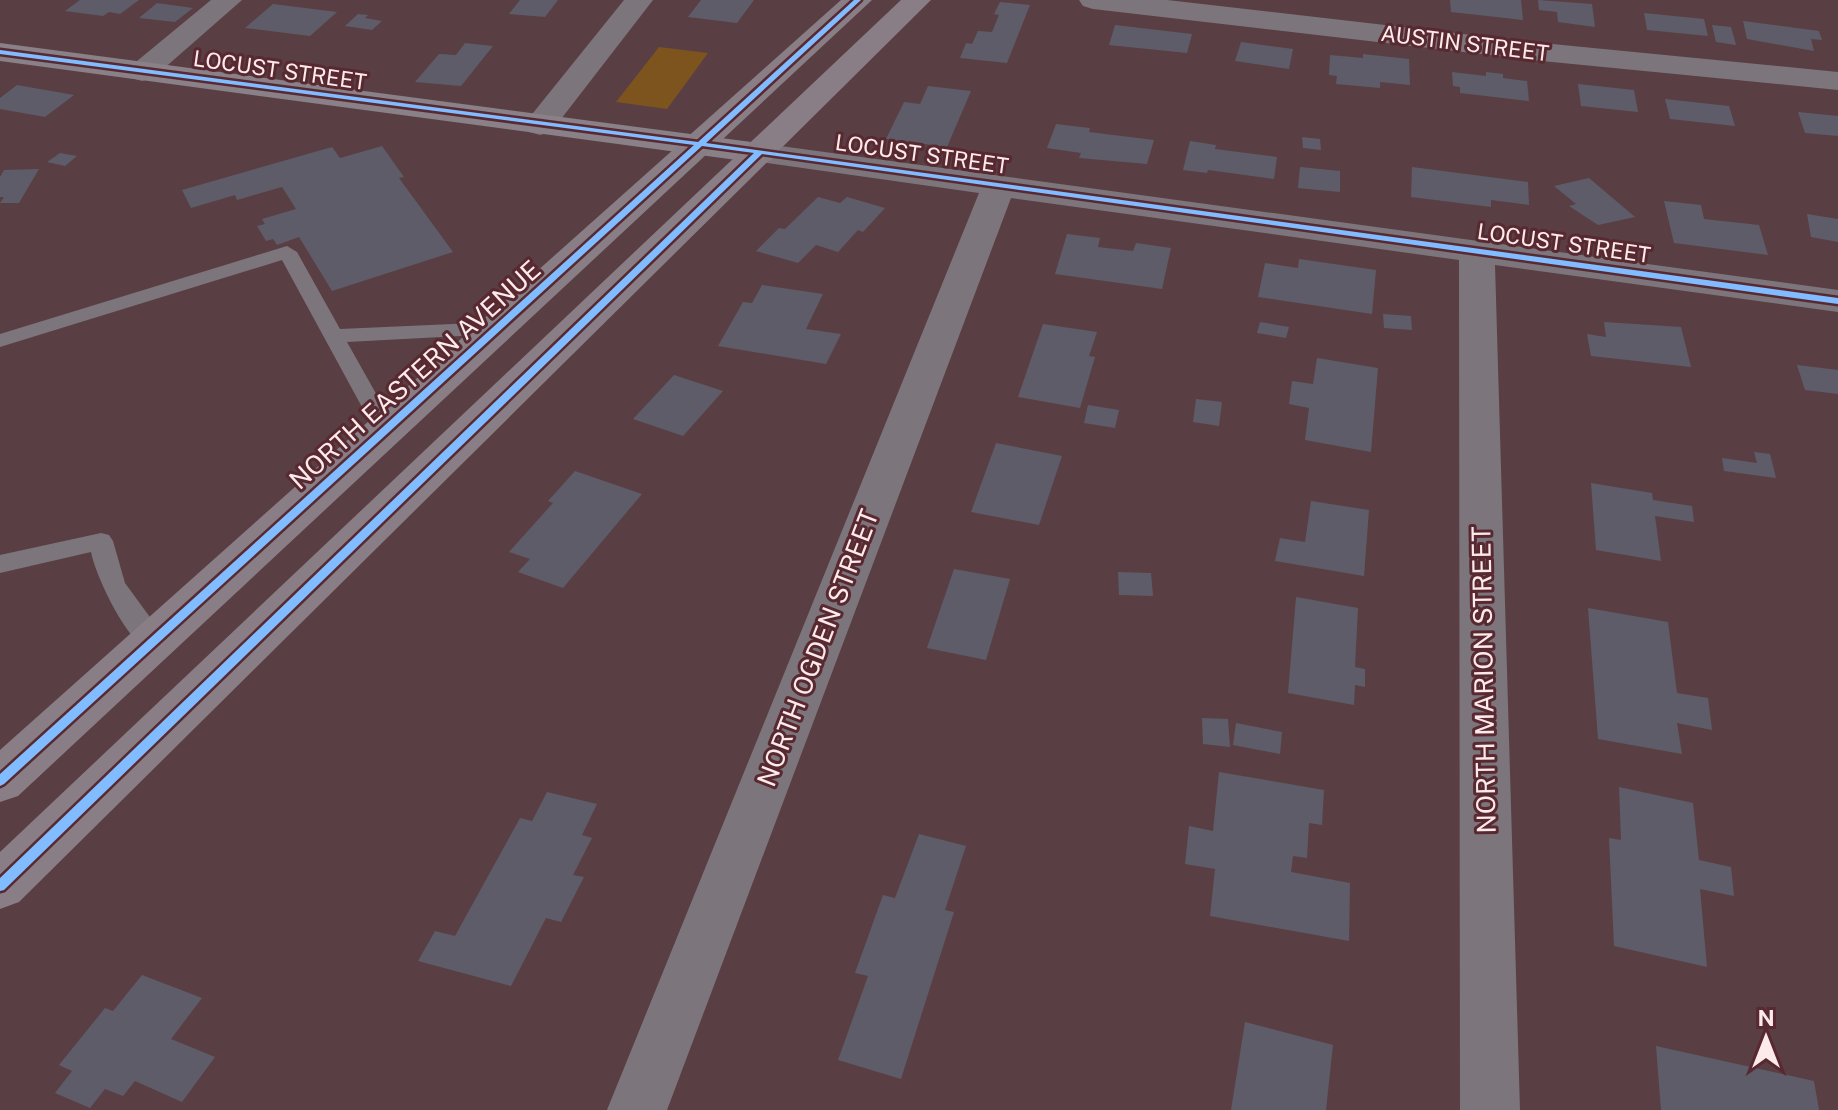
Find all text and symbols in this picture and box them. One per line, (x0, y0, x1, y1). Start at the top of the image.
street label: AUSTIN STREET (1380, 20, 1550, 66)
street label: LOCUST STREET (192, 45, 368, 95)
street label: LOCUST STREET (834, 129, 1010, 179)
street label: LOCUST STREET (1476, 218, 1652, 268)
street label: NORTH EASTERN AVENUE (283, 254, 547, 496)
street label: NORTH OGDEN STREET (750, 505, 885, 791)
street label: NORTH MARION STREET (1465, 526, 1502, 834)
north arrow (1726, 998, 1806, 1078)
text: N (1757, 1005, 1775, 1031)

